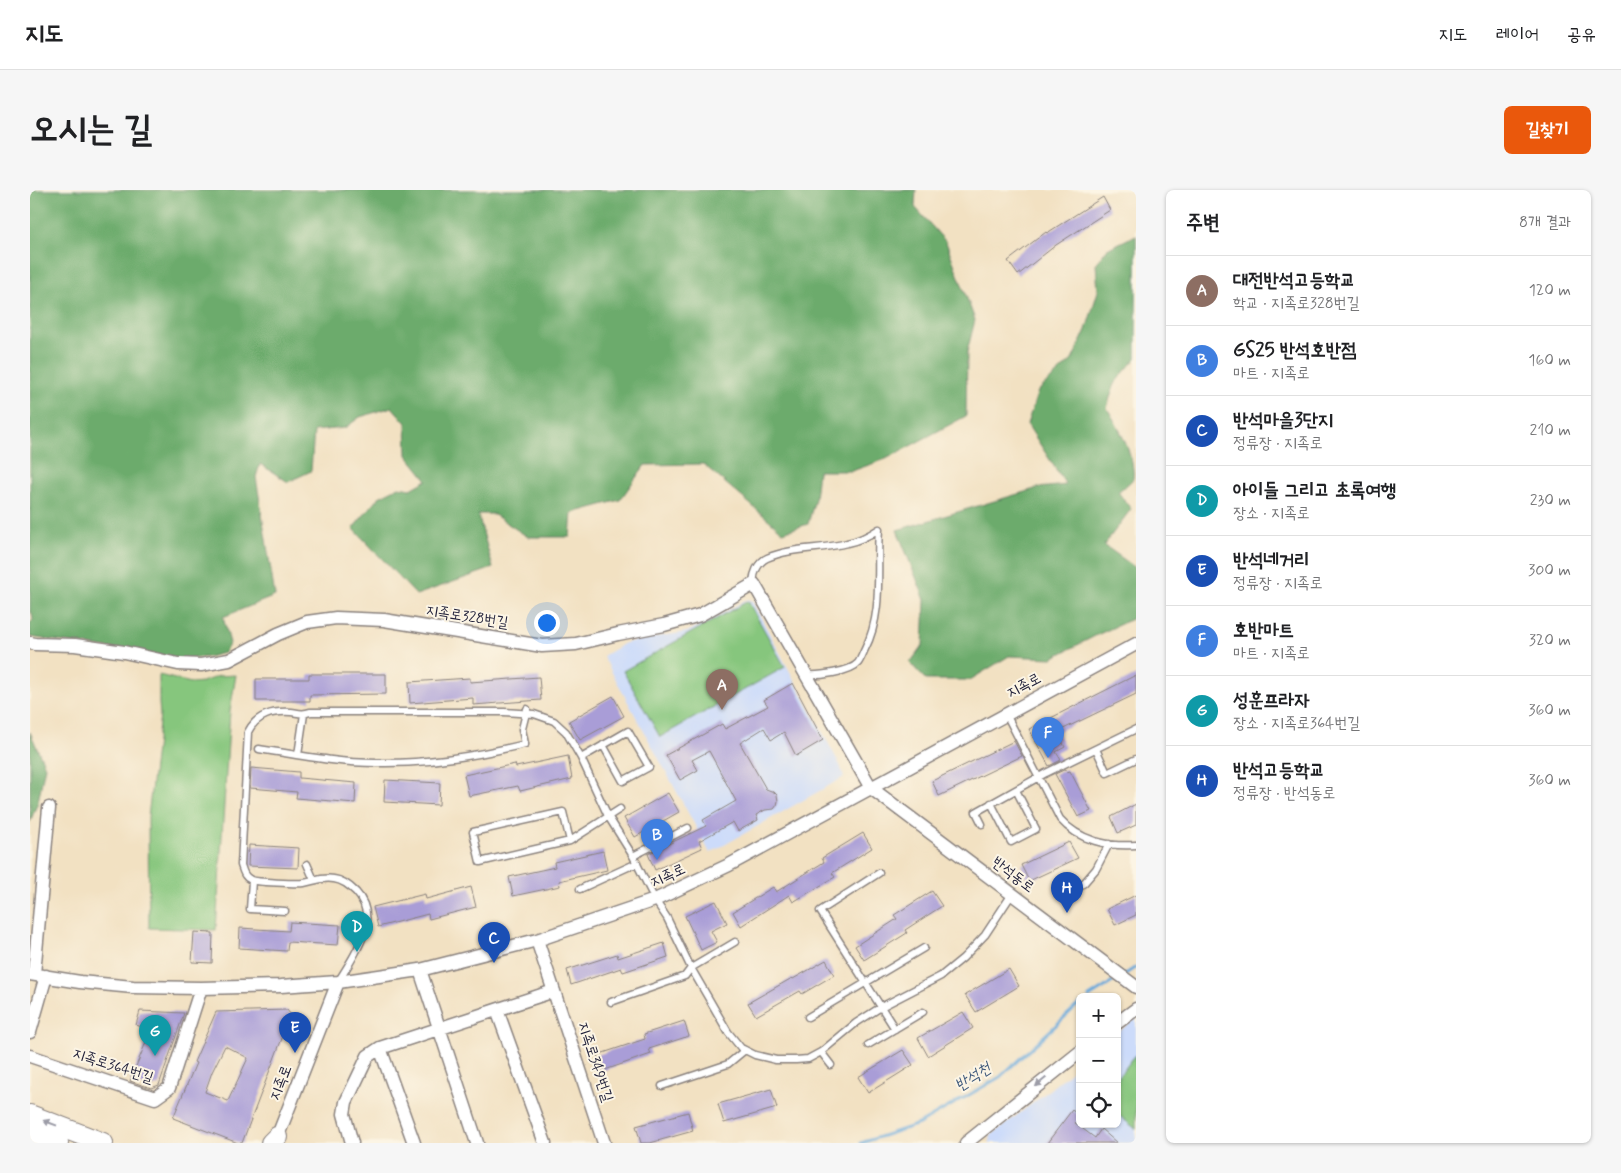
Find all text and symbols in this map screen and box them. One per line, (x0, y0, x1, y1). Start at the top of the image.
text: 지도 (25, 19, 64, 50)
text: 지도 (1439, 23, 1468, 47)
text: 레이어 (1496, 23, 1539, 47)
text: 공유 (1567, 23, 1596, 47)
button: 길찾기 (1504, 106, 1591, 154)
text: 오시는 길 (30, 107, 152, 153)
text: 주변 (1186, 209, 1220, 237)
text: 8개 결과 (1519, 212, 1571, 233)
text: 대전반석고등학교 (1233, 268, 1355, 293)
text: A (1197, 280, 1207, 301)
text: 120 m (1529, 280, 1571, 301)
text: 학교 · 지족로328번길 (1233, 293, 1360, 314)
text: GS25 반석호반점 (1233, 338, 1356, 363)
text: B (1197, 350, 1207, 371)
text: 160 m (1528, 350, 1571, 371)
text: 마트 · 지족로 (1233, 363, 1310, 384)
text: 반석마을3단지 (1233, 408, 1333, 433)
text: C (1196, 420, 1208, 441)
text: 210 m (1530, 420, 1571, 441)
text: 정류장 · 지족로 (1233, 433, 1323, 454)
text: 아이들 그리고 초록여행 (1233, 478, 1396, 503)
text: D (1196, 490, 1208, 511)
text: 230 m (1530, 490, 1571, 511)
text: 장소 · 지족로 (1233, 503, 1310, 524)
text: 반석네거리 (1233, 548, 1309, 573)
text: E (1197, 560, 1207, 581)
text: 300 m (1528, 560, 1571, 581)
text: 정류장 · 지족로 (1233, 573, 1323, 594)
street label: 지족로328번길 (424, 601, 510, 633)
your location (534, 610, 560, 636)
text: 호반마트 (1233, 618, 1294, 643)
text: F (1198, 630, 1206, 651)
text: 320 m (1529, 630, 1571, 651)
text: 마트 · 지족로 (1233, 643, 1310, 664)
pin: A (706, 669, 738, 710)
street label: 지족로 (1003, 669, 1045, 703)
text: 성훈프라자 (1233, 688, 1309, 713)
text: G (1197, 700, 1207, 721)
text: 360 m (1528, 700, 1571, 721)
text: 장소 · 지족로364번길 (1233, 713, 1360, 734)
pin: F (1032, 717, 1064, 758)
text: 반석고등학교 (1233, 758, 1325, 783)
text: H (1197, 770, 1207, 791)
text: 360 m (1528, 770, 1571, 791)
text: 정류장 · 반석동로 (1233, 783, 1335, 804)
pin: B (641, 819, 673, 860)
street label: 반석동로 (988, 852, 1038, 898)
street label: 지족로 (647, 859, 689, 893)
pin: H (1051, 872, 1083, 913)
pin: D (341, 911, 373, 952)
pin: C (478, 922, 510, 963)
map controls (1076, 993, 1121, 1128)
button: + (1076, 993, 1121, 1038)
pin: E (279, 1012, 311, 1053)
pin: G (139, 1015, 171, 1056)
street label: 지족로349번길 (573, 1019, 617, 1105)
button: − (1076, 1038, 1121, 1083)
street label: 지족로364번길 (70, 1044, 156, 1088)
water label: 반석천 (951, 1057, 997, 1096)
street label: 지족로 (265, 1063, 297, 1103)
one-way arrow (1035, 1077, 1048, 1088)
button: locate (1076, 1083, 1121, 1128)
one-way arrow (43, 1118, 57, 1126)

